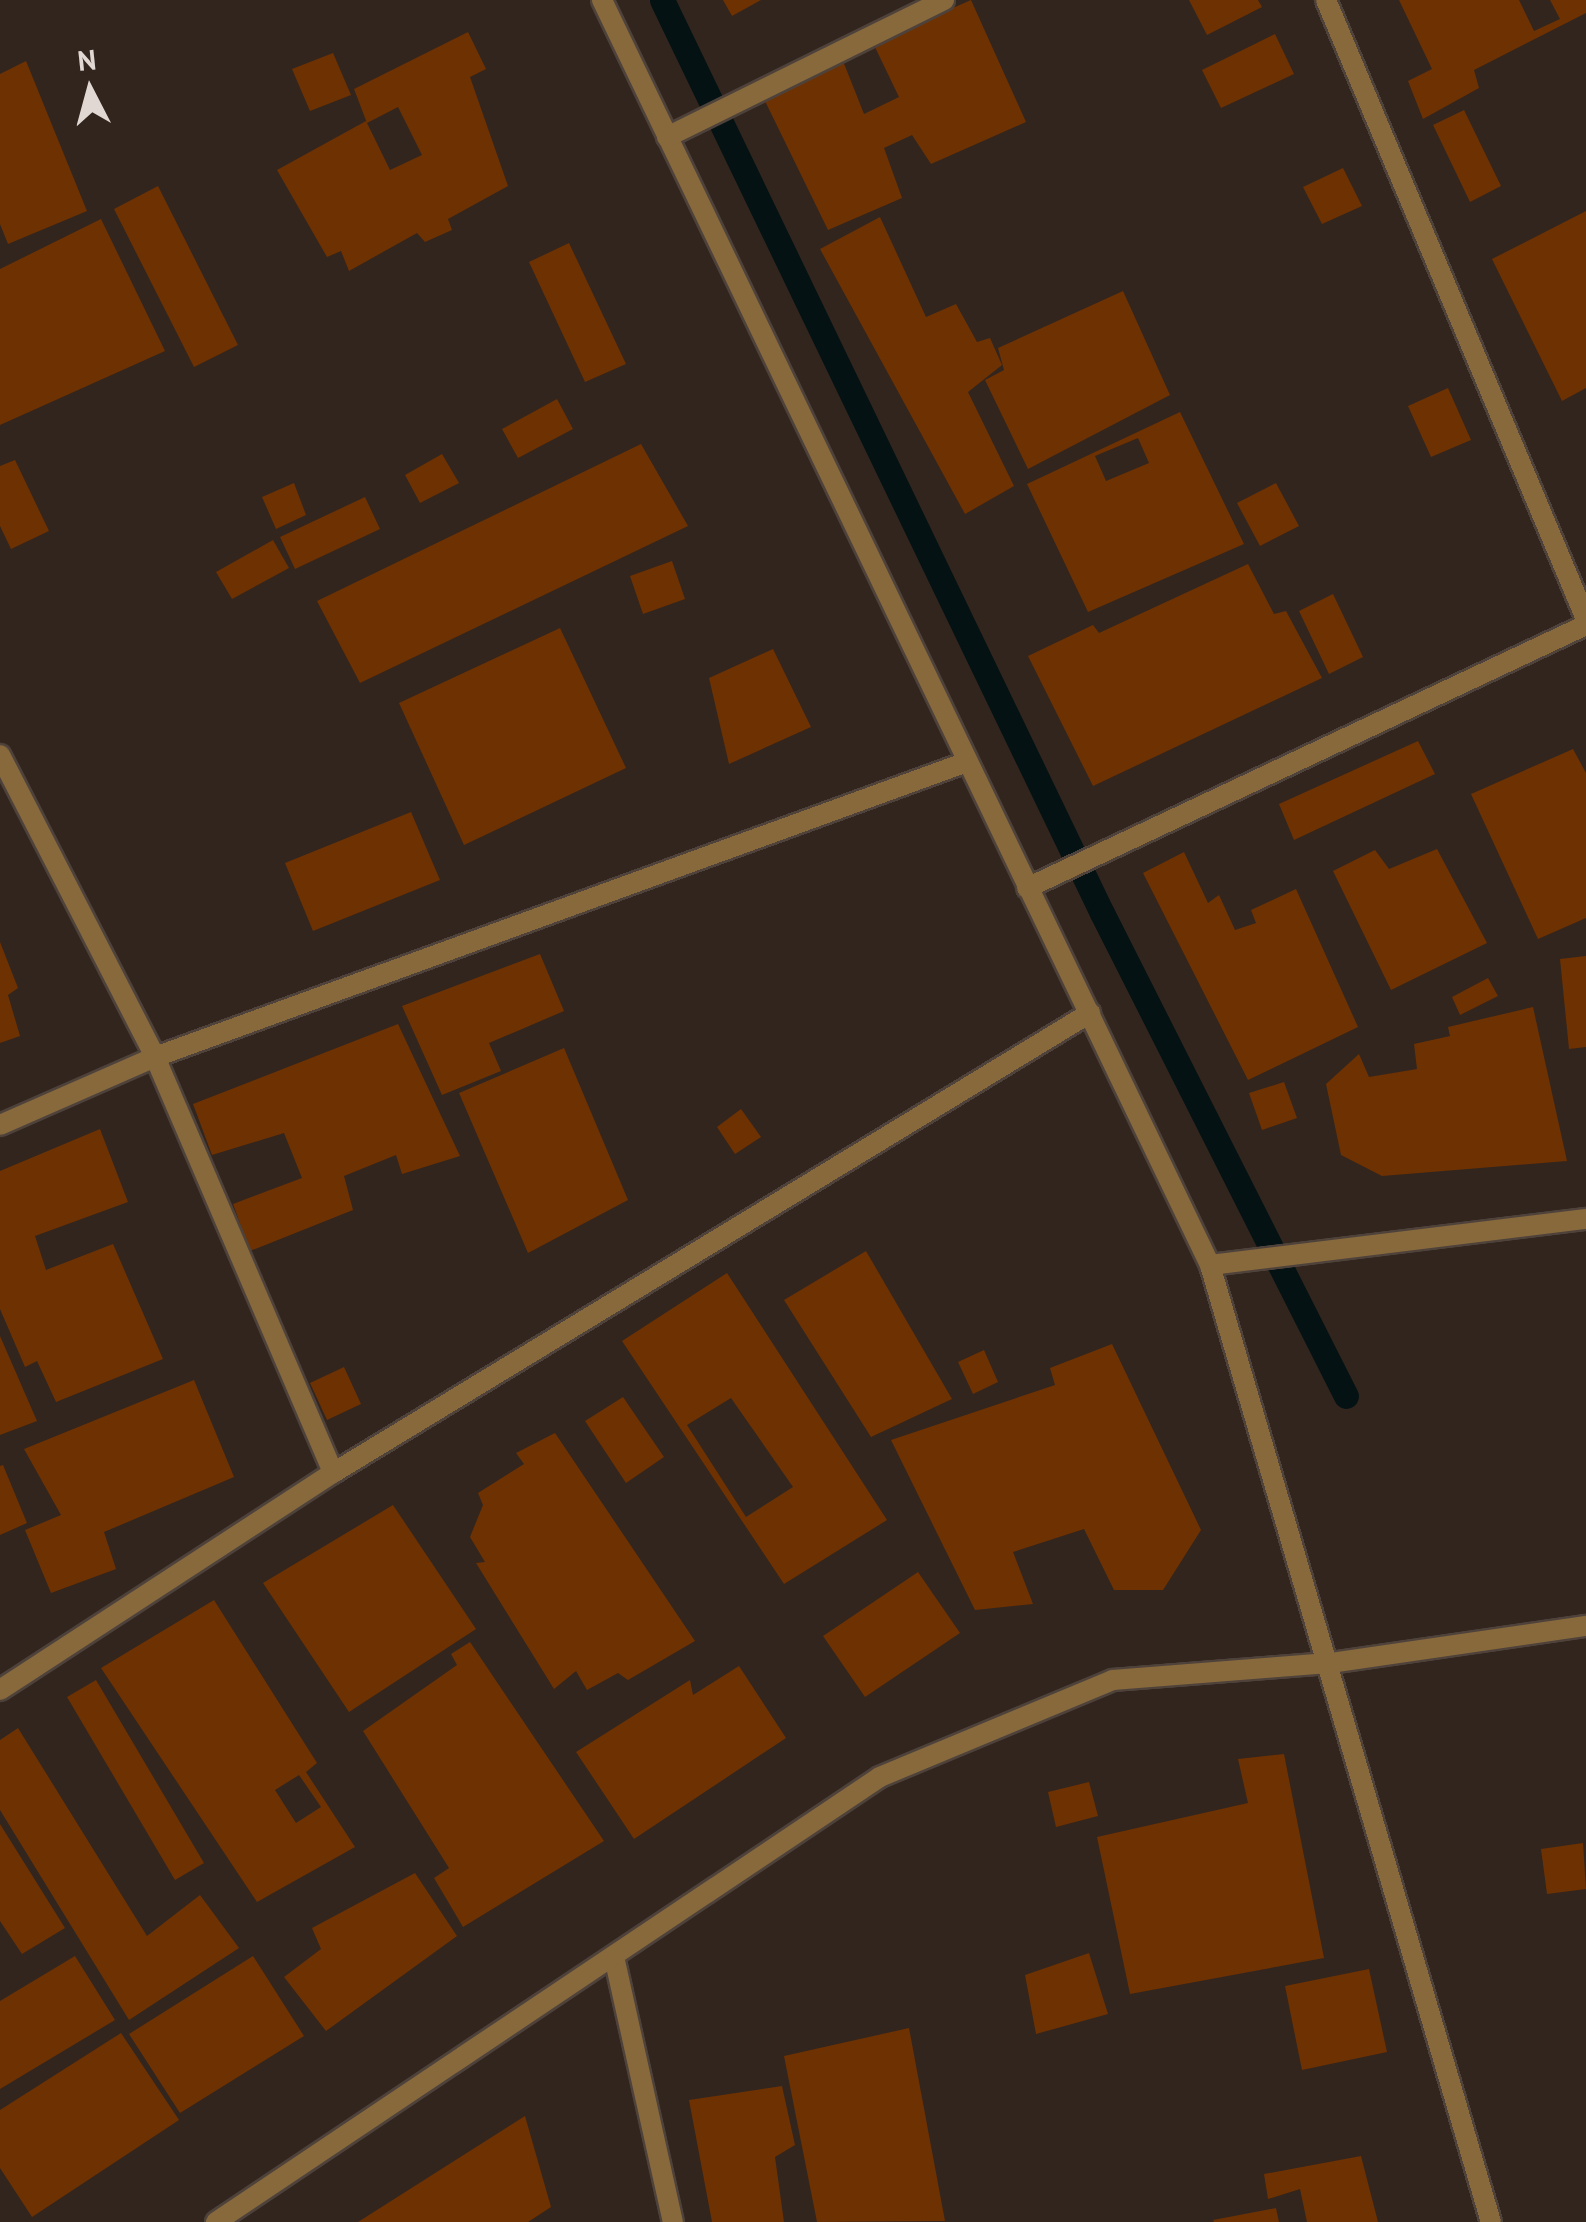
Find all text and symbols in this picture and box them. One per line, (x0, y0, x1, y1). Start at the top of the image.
north arrow (40, 40, 140, 140)
text: N (76, 40, 98, 79)

